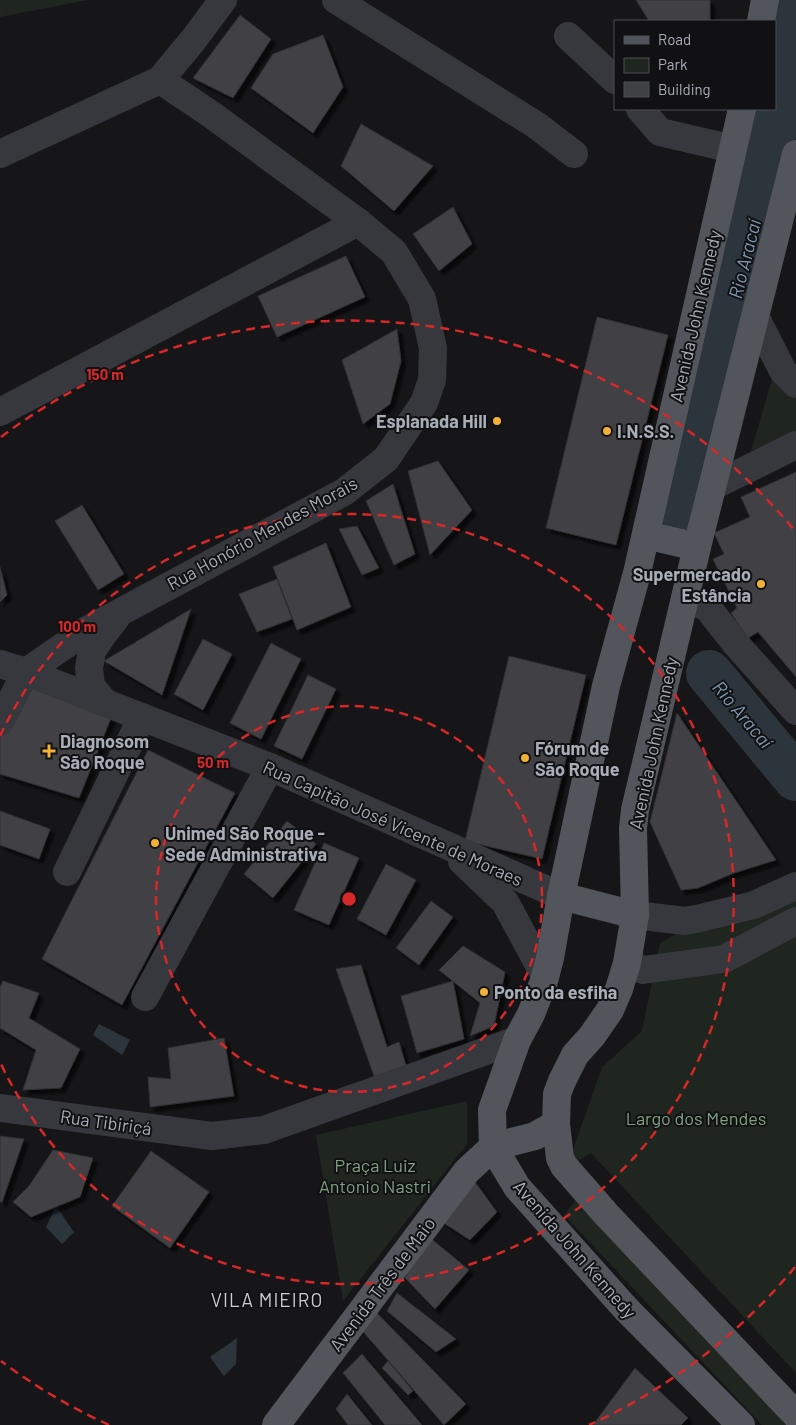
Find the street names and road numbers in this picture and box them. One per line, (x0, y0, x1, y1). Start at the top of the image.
street label: Avenida John Kennedy (665, 228, 725, 404)
street label: Rua Honório Mendes Morais (163, 471, 361, 595)
street label: Avenida John Kennedy (624, 655, 682, 831)
street label: Rua Capitão José Vicente de Moraes (260, 756, 526, 890)
street label: Rua Tibiriçá (59, 1105, 153, 1139)
street label: Avenida John Kennedy (509, 1175, 641, 1323)
street label: Avenida Três de Maio (324, 1213, 440, 1355)

